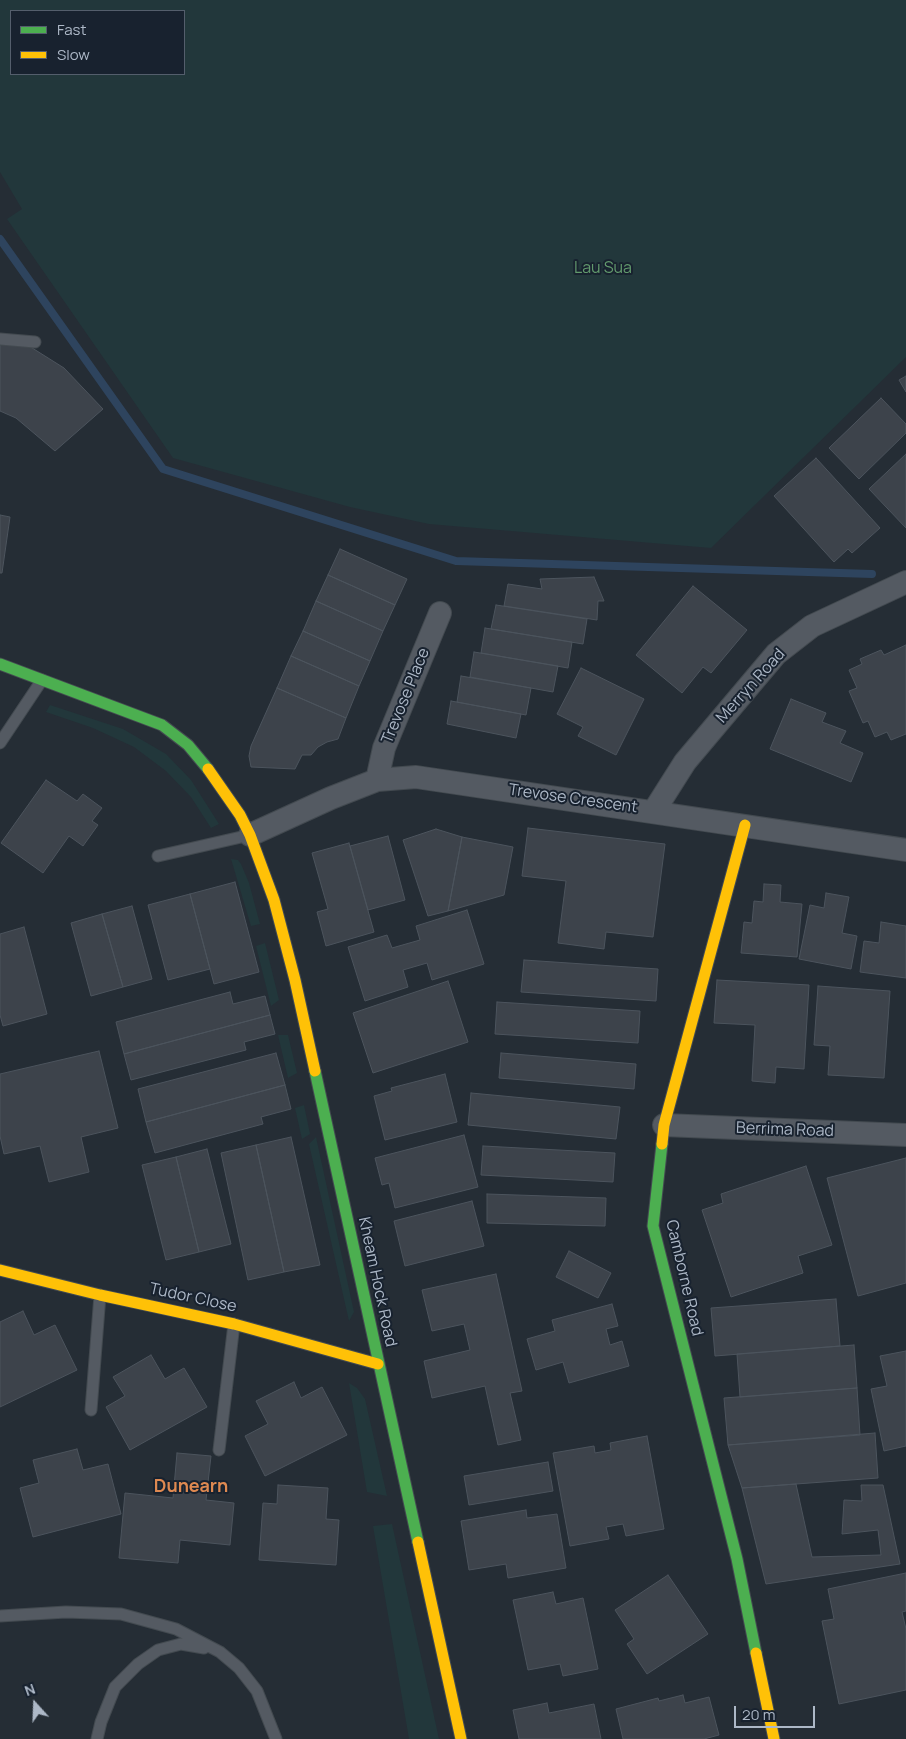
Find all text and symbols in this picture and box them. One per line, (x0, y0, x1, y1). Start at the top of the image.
legend (10, 10, 185, 75)
text: Fast (57, 19, 86, 40)
text: Slow (57, 44, 90, 65)
park label: Lau Sua (574, 259, 632, 279)
street label: Trevose Place (378, 645, 434, 747)
street label: Merryn Road (713, 645, 789, 727)
street label: Trevose Crescent (507, 780, 639, 818)
street label: Berrima Road (736, 1119, 834, 1141)
street label: Kheam Hock Road (354, 1215, 400, 1349)
street label: Camborne Road (661, 1218, 707, 1338)
street label: Tudor Close (148, 1279, 238, 1317)
district label: Dunearn (154, 1476, 228, 1498)
north arrow (10, 1679, 60, 1729)
text: N (22, 1679, 38, 1700)
scale bar (736, 1696, 817, 1728)
text: 20 m (742, 1704, 775, 1725)

